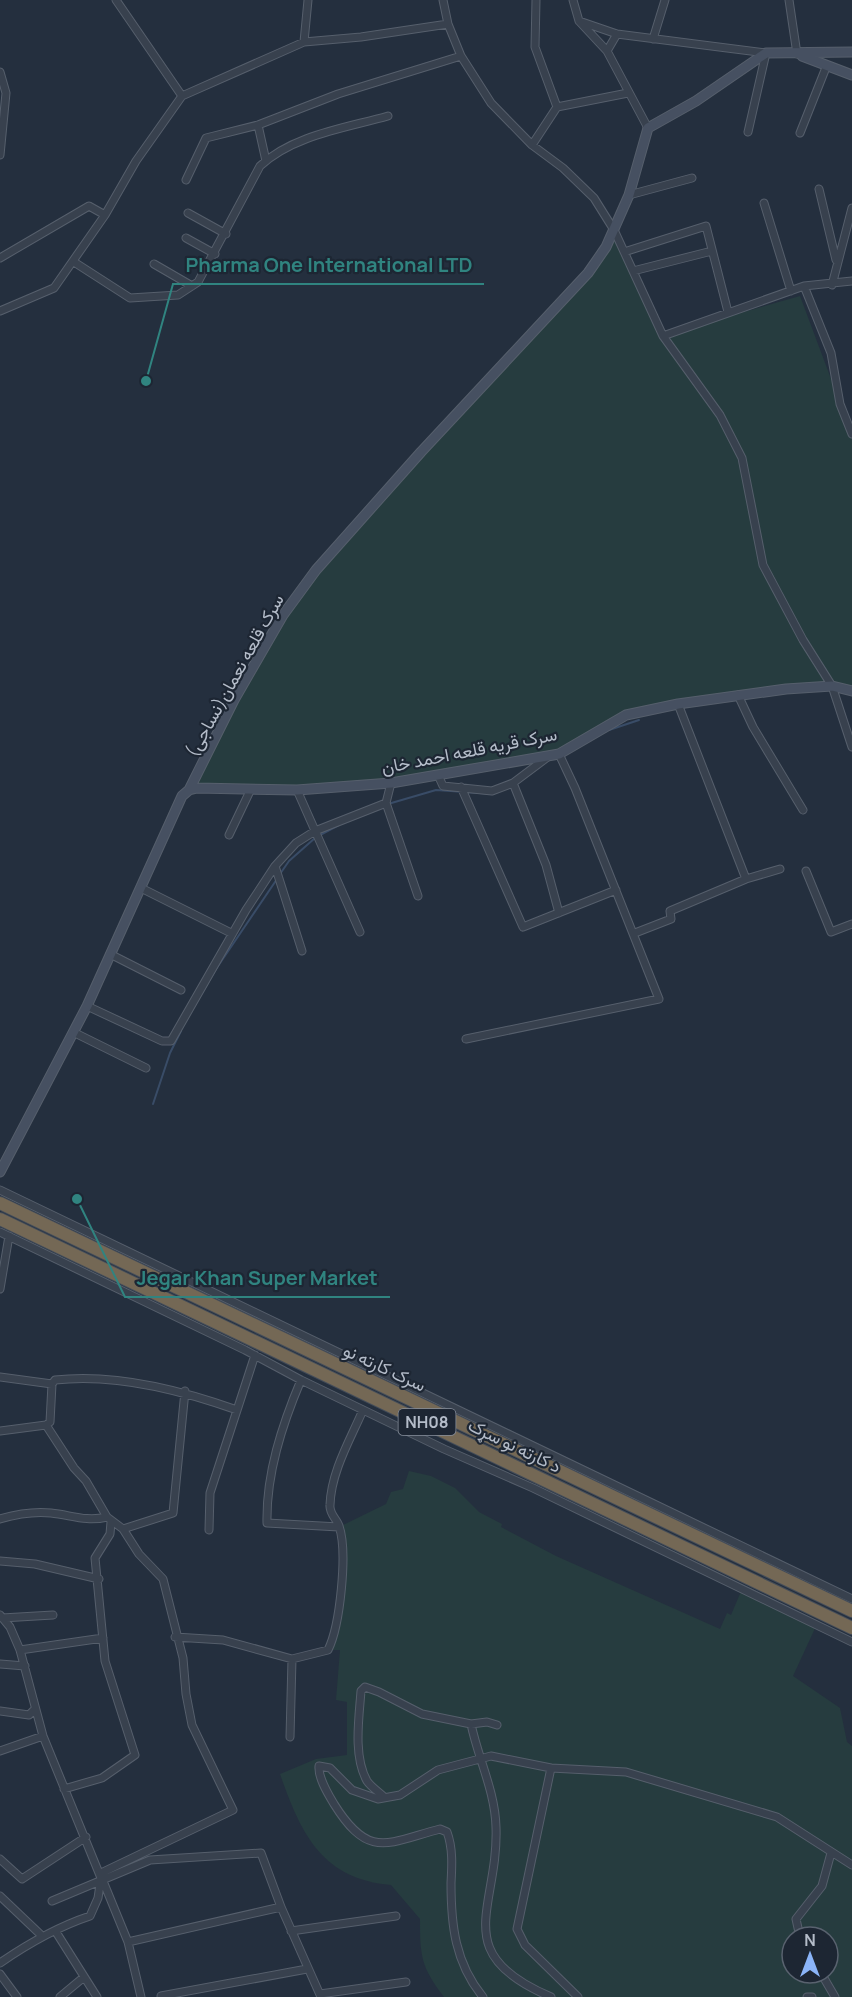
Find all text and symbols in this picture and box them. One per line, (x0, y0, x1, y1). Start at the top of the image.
callout: Pharma One International LTD (173, 246, 484, 284)
text: Pharma One International LTD (185, 251, 473, 278)
street label: سرک قلعه نعمان(نساجی) (179, 589, 289, 761)
street label: سرک قریه قلعه احمد خان (379, 721, 559, 779)
callout: Jegar Khan Super Market (125, 1259, 390, 1297)
text: Jegar Khan Super Market (136, 1264, 378, 1291)
street label: سرک کارته نو (340, 1337, 430, 1397)
road number: NH08 (398, 1409, 456, 1435)
street label: د کارته نو سړک (464, 1412, 566, 1479)
north arrow (780, 1925, 840, 1985)
text: N (804, 1929, 816, 1951)

